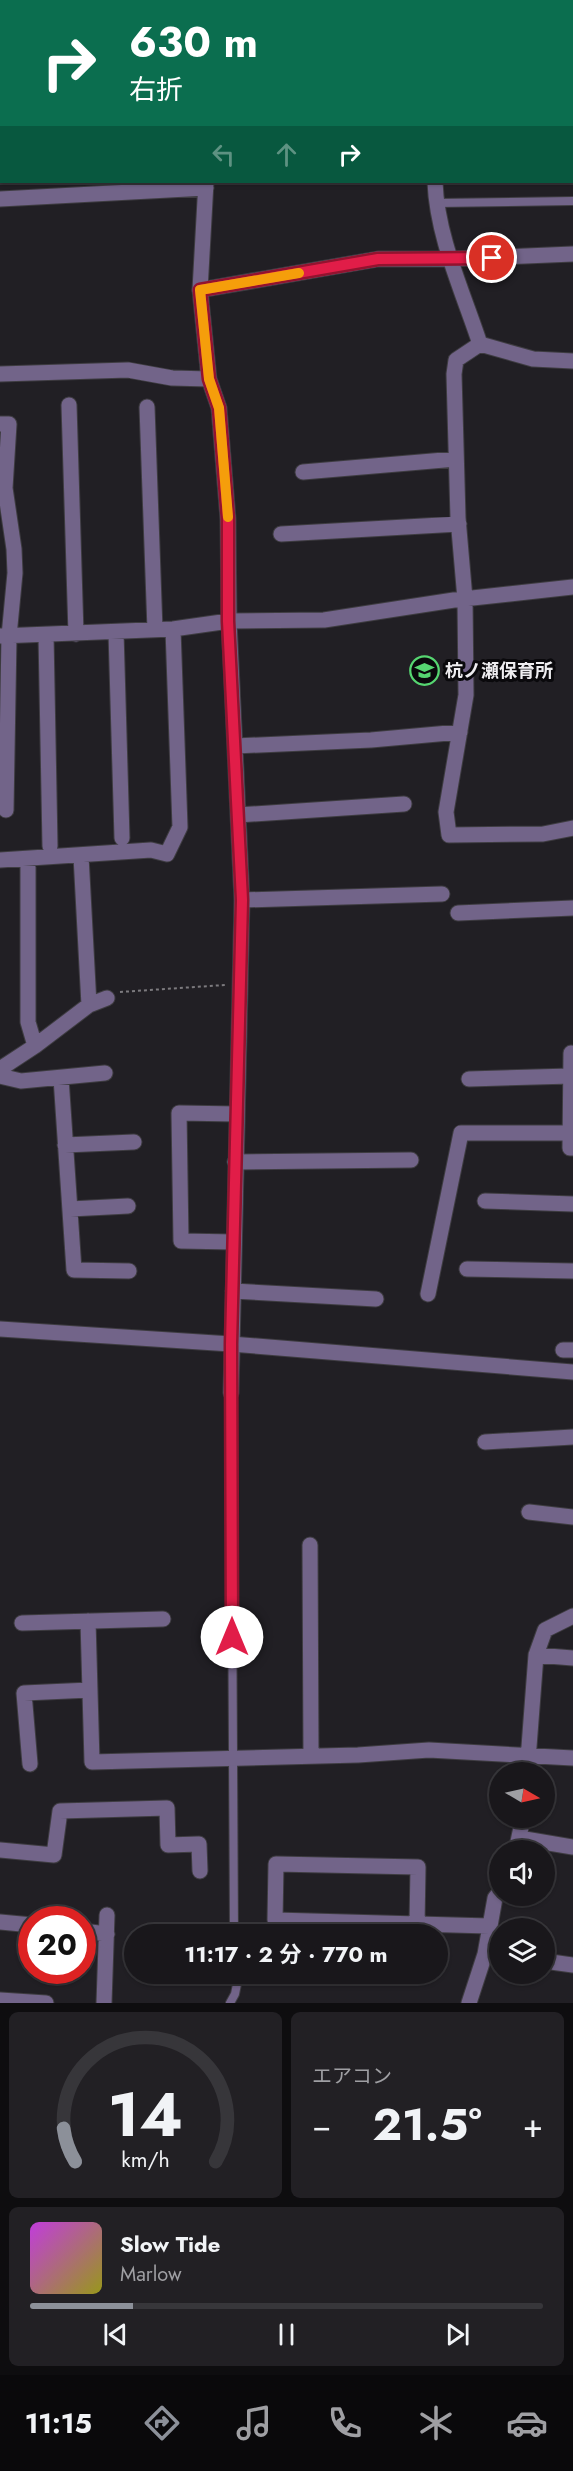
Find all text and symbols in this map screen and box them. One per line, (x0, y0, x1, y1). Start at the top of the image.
text: 630 m (129, 12, 258, 73)
icon: right (30, 24, 108, 102)
text: 右折 (129, 70, 183, 109)
icon: left (207, 138, 240, 171)
icon: ahead (270, 138, 303, 171)
icon: right (333, 138, 366, 171)
pin (466, 232, 517, 283)
icon: arrive (475, 241, 508, 274)
school or university icon: 杭ノ瀬保育所 (408, 655, 440, 687)
place label: 杭ノ瀬保育所 (445, 658, 553, 684)
position arrow (200, 1605, 264, 1669)
north arrow (489, 1762, 555, 1828)
map controls (489, 1762, 555, 1984)
button: sound (489, 1840, 555, 1906)
speed limit sign: 20 (18, 1906, 96, 1984)
button: layers (489, 1918, 555, 1984)
text: 11:17 · 2 分 · 770 m (184, 1938, 388, 1970)
text: エアコン (312, 2062, 392, 2091)
text: 14 (108, 2069, 183, 2159)
text: 21.5° (372, 2092, 482, 2157)
text: − (312, 2102, 331, 2149)
text: + (523, 2102, 543, 2149)
text: km/h (121, 2144, 170, 2175)
text: Slow Tide (120, 2228, 220, 2260)
text: Marlow (120, 2260, 182, 2289)
icon: previous (99, 2318, 132, 2351)
icon: pause (270, 2318, 303, 2351)
icon: next (441, 2318, 474, 2351)
icon: directions (141, 2402, 183, 2444)
icon: music (233, 2402, 275, 2444)
icon: phone (324, 2402, 366, 2444)
icon: climate (415, 2402, 457, 2444)
icon: car (506, 2402, 548, 2444)
text: 11:15 (25, 2404, 92, 2443)

